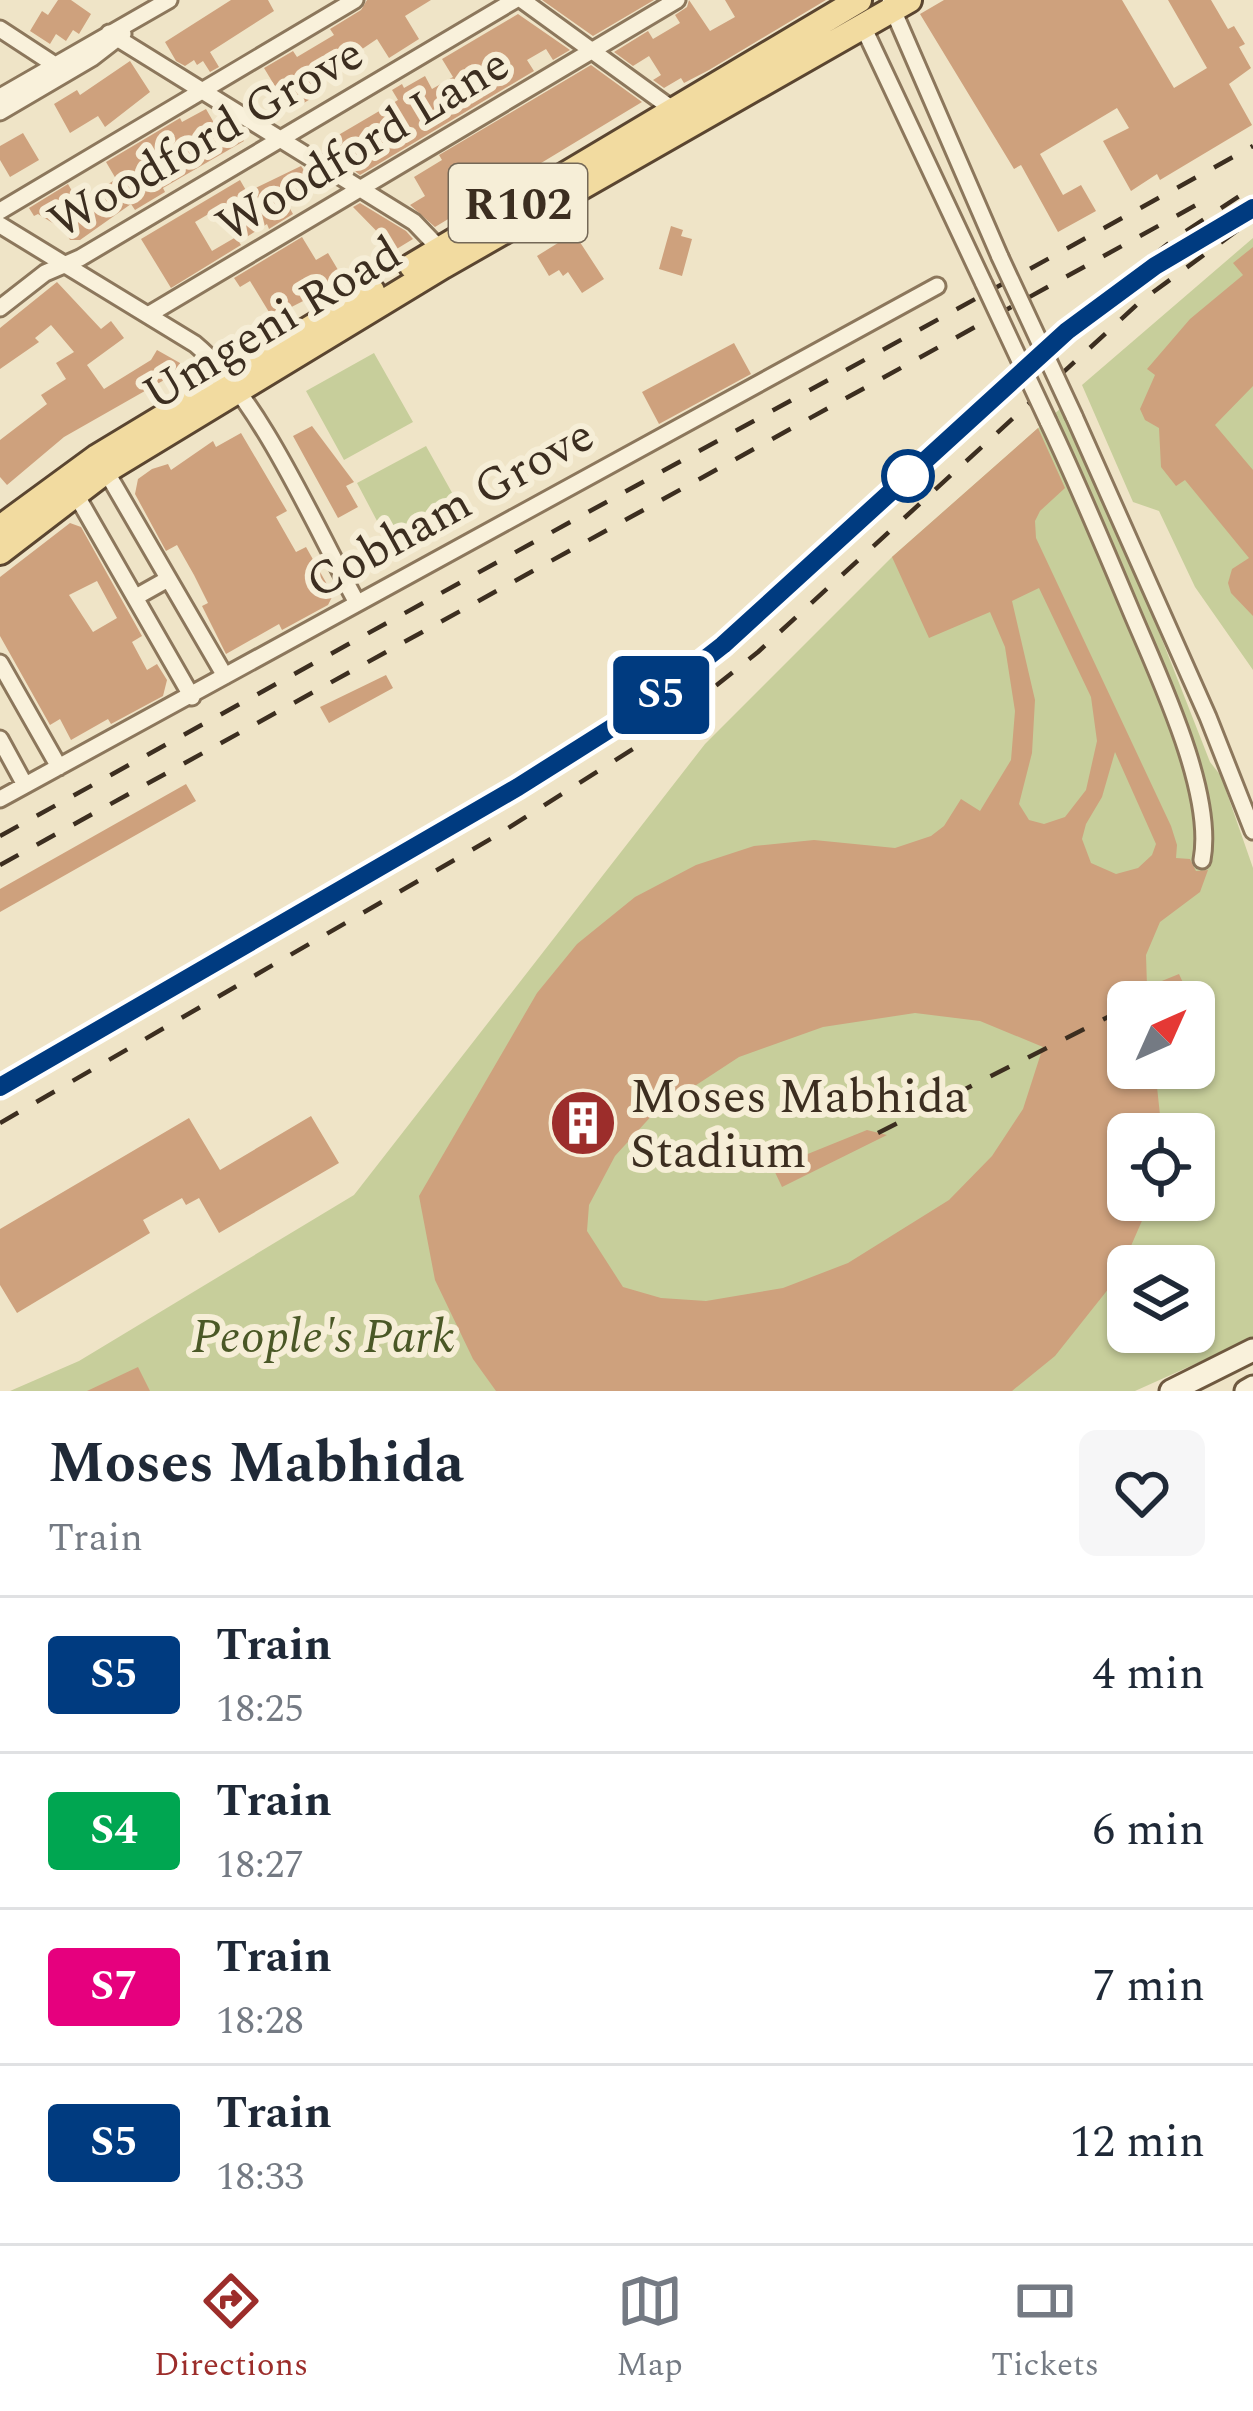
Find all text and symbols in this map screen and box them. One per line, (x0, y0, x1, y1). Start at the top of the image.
street label: Woodford Grove (35, 18, 378, 258)
street label: Woodford Lane (203, 29, 524, 262)
road number: R102 (449, 164, 587, 242)
street label: Umgeni Road (129, 218, 416, 430)
street label: Cobham Grove (293, 400, 608, 619)
unlabelled marker (883, 451, 933, 501)
line badge: S5 (607, 656, 715, 734)
text: S5 (637, 663, 685, 726)
north arrow (1107, 981, 1215, 1089)
map controls (1107, 981, 1215, 1353)
place label: Moses Mabhida Stadium (630, 1061, 968, 1189)
building icon: Moses Mabhida Stadium (548, 1088, 618, 1158)
button: locate (1107, 1113, 1215, 1221)
button: layers (1107, 1245, 1215, 1353)
park label: People's Park (191, 1301, 455, 1374)
text: Moses Mabhida (48, 1421, 464, 1507)
button: heart (1079, 1430, 1205, 1556)
text: Train (48, 1509, 143, 1568)
text: Train (216, 1611, 332, 1680)
text: 4 min (1092, 1640, 1205, 1709)
text: S5 (90, 1643, 138, 1706)
text: 18:25 (216, 1680, 304, 1739)
text: Train (216, 1767, 332, 1836)
text: 6 min (1092, 1796, 1205, 1865)
text: S4 (90, 1799, 138, 1862)
text: 18:27 (216, 1836, 304, 1895)
text: Train (216, 1923, 332, 1992)
text: 7 min (1092, 1952, 1205, 2021)
text: S7 (90, 1955, 138, 2018)
text: 18:28 (216, 1992, 304, 2051)
text: Train (216, 2079, 332, 2148)
text: 12 min (1070, 2108, 1205, 2177)
text: S5 (90, 2111, 138, 2174)
text: 18:33 (216, 2148, 304, 2207)
tab: Directions (154, 2268, 308, 2390)
tab: Map (616, 2268, 683, 2390)
tab: Tickets (991, 2268, 1099, 2390)

